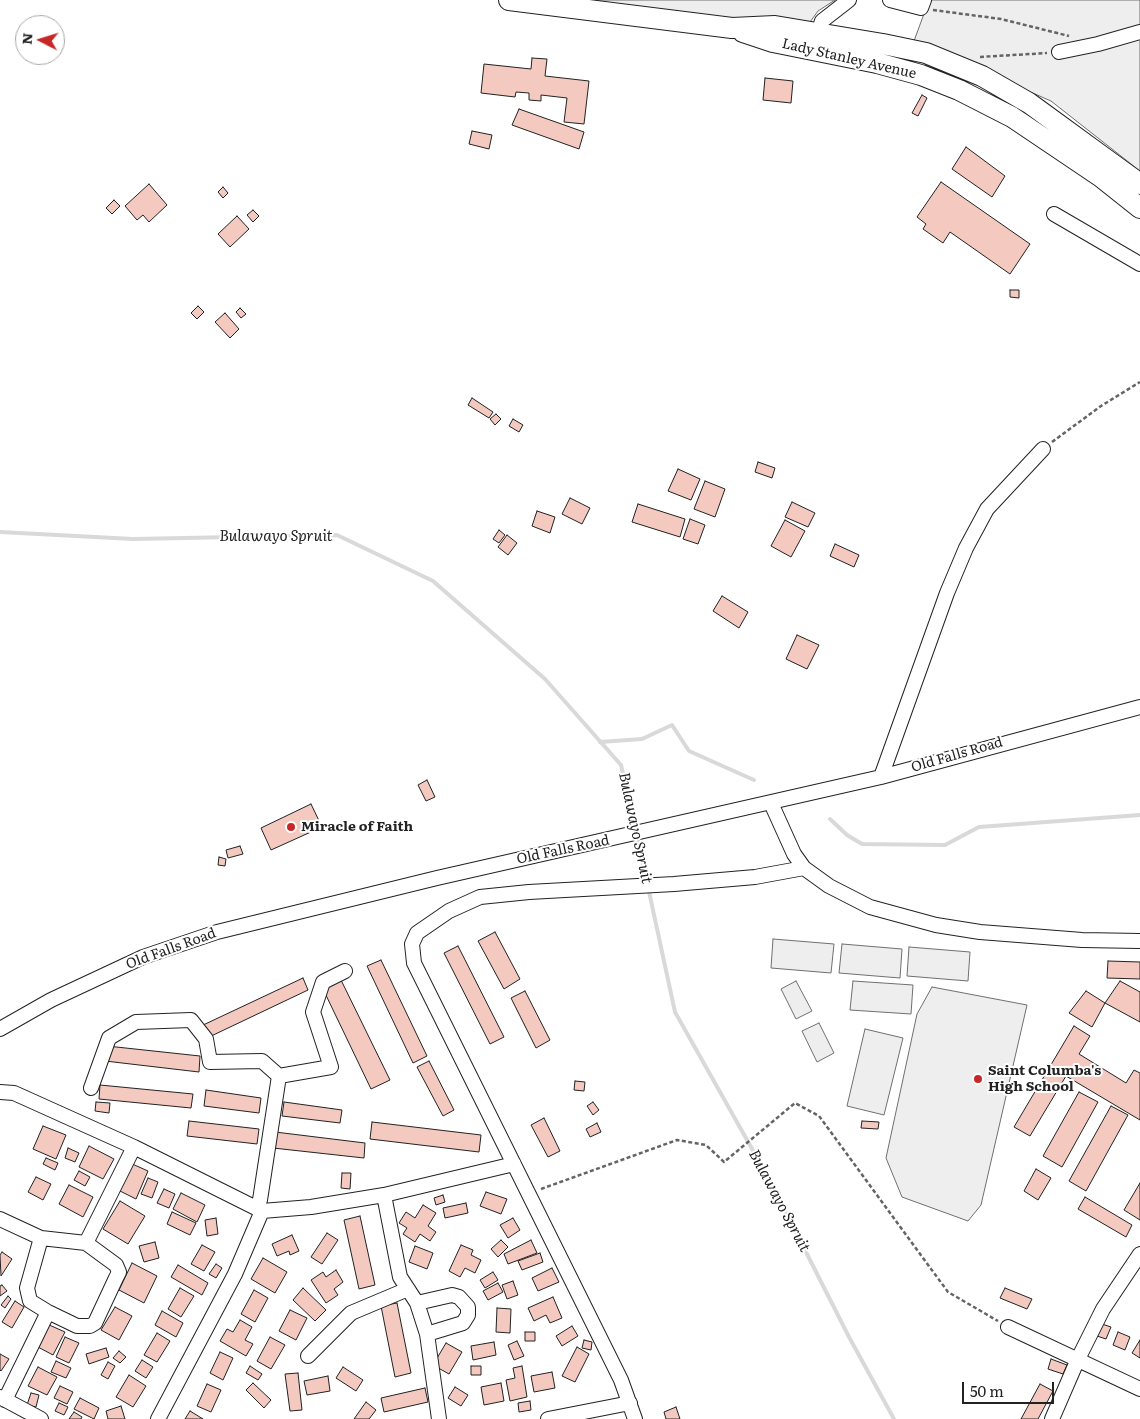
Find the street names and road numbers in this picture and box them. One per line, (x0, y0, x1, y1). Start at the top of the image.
street label: Lady Stanley Avenue (780, 35, 918, 83)
street label: Old Falls Road (909, 734, 1005, 776)
street label: Old Falls Road (515, 832, 611, 868)
street label: Old Falls Road (124, 925, 218, 973)

